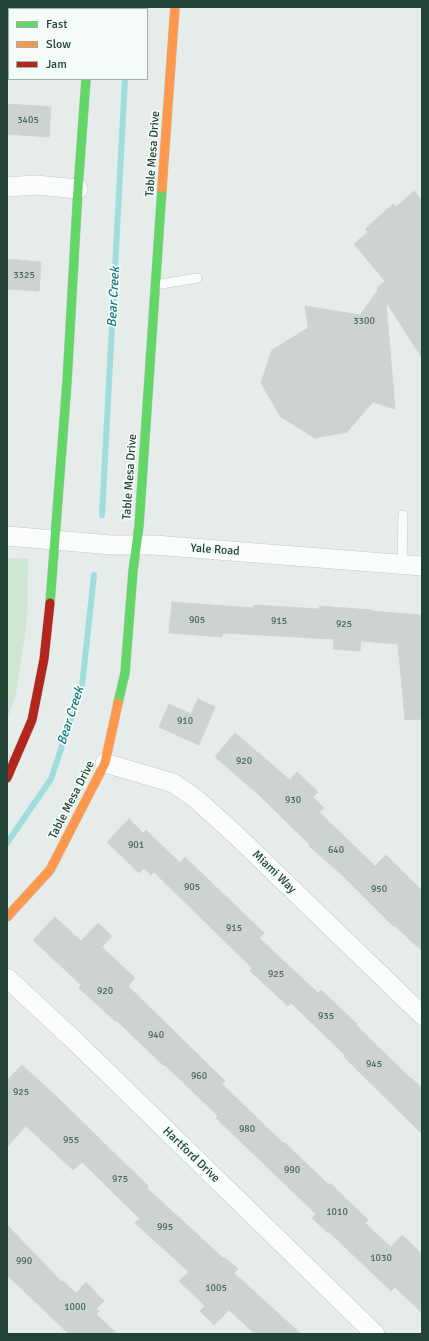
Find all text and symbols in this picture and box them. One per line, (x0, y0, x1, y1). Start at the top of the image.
legend (8, 8, 148, 80)
text: Fast (46, 17, 67, 32)
text: Slow (46, 37, 71, 52)
text: Jam (46, 57, 67, 72)
street label: Table Mesa Drive (143, 111, 163, 197)
house number: 3405 (17, 114, 39, 126)
water label: Bear Creek (105, 266, 123, 328)
house number: 3325 (13, 269, 35, 281)
house number: 3300 (353, 315, 375, 327)
street label: Table Mesa Drive (120, 434, 140, 520)
street label: Yale Road (190, 541, 240, 559)
house number: 905 (189, 614, 205, 626)
house number: 915 (271, 615, 287, 627)
house number: 925 (336, 618, 352, 630)
water label: Bear Creek (54, 685, 88, 747)
house number: 910 (177, 715, 193, 727)
house number: 920 (236, 755, 252, 767)
street label: Table Mesa Drive (46, 758, 98, 842)
house number: 930 (285, 794, 301, 806)
house number: 901 (128, 839, 144, 851)
house number: 640 (328, 844, 344, 856)
street label: Miami Way (249, 847, 299, 897)
house number: 905 (184, 881, 200, 893)
house number: 950 (371, 883, 387, 895)
house number: 915 (226, 922, 242, 934)
house number: 925 (268, 968, 284, 980)
house number: 920 (97, 985, 113, 997)
house number: 935 (318, 1010, 334, 1022)
house number: 940 (148, 1029, 164, 1041)
house number: 945 (366, 1058, 382, 1070)
house number: 960 (191, 1070, 207, 1082)
house number: 925 (13, 1086, 29, 1098)
house number: 980 (239, 1123, 255, 1135)
street label: Hartford Drive (160, 1124, 222, 1186)
house number: 955 (63, 1134, 79, 1146)
house number: 990 (284, 1164, 300, 1176)
house number: 975 (112, 1173, 128, 1185)
house number: 1010 (326, 1206, 348, 1218)
house number: 995 (157, 1221, 173, 1233)
house number: 1030 (370, 1252, 392, 1264)
house number: 990 (16, 1255, 32, 1267)
house number: 1005 (205, 1282, 227, 1294)
house number: 1000 (64, 1301, 86, 1313)

